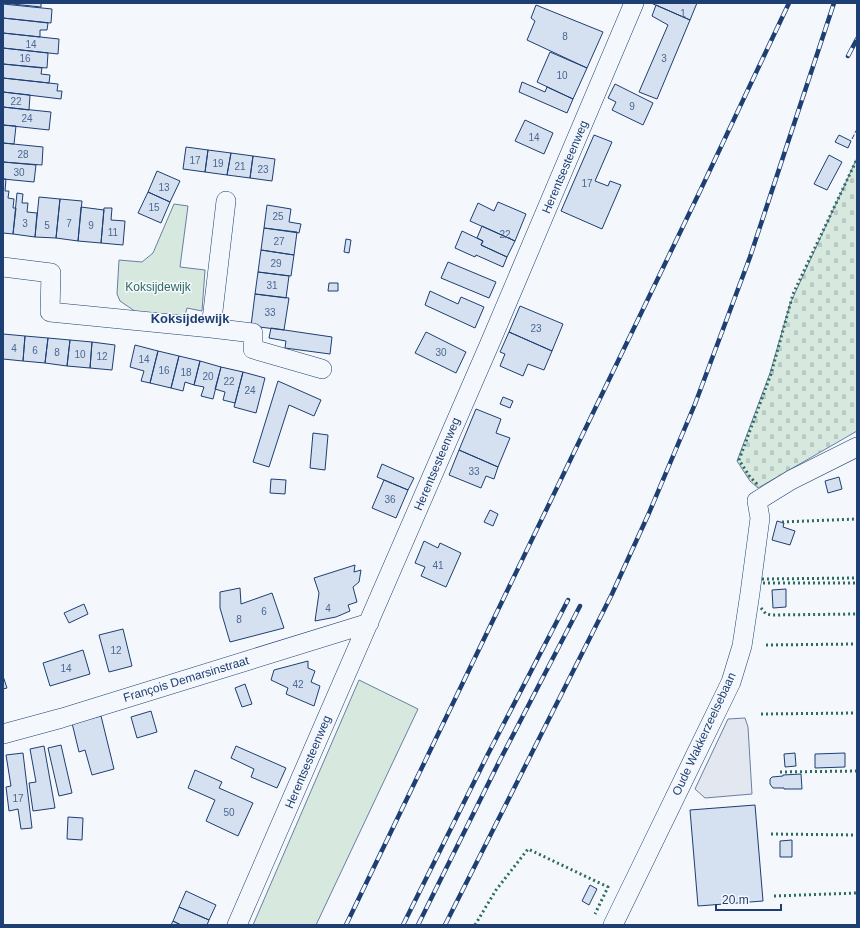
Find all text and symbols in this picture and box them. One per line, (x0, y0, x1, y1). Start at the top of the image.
house number: 1 (680, 8, 686, 19)
house number: 8 (562, 31, 568, 42)
house number: 14 (25, 39, 37, 50)
house number: 16 (19, 53, 31, 64)
house number: 3 (661, 53, 667, 64)
house number: 10 (556, 70, 568, 81)
house number: 22 (10, 96, 22, 107)
house number: 9 (629, 101, 635, 112)
house number: 24 (21, 113, 33, 124)
street label: Herentsesteenweg (539, 118, 591, 216)
house number: 14 (528, 132, 540, 143)
house number: 28 (17, 149, 29, 160)
house number: 17 (189, 155, 201, 166)
house number: 19 (212, 158, 224, 169)
house number: 21 (234, 161, 246, 172)
house number: 23 (257, 164, 269, 175)
house number: 30 (13, 167, 25, 178)
house number: 17 (581, 178, 593, 189)
house number: 13 (158, 182, 170, 193)
house number: 15 (148, 202, 160, 213)
house number: 25 (272, 211, 284, 222)
house number: 3 (22, 218, 28, 229)
house number: 7 (66, 218, 72, 229)
house number: 5 (44, 220, 50, 231)
house number: 9 (88, 220, 94, 231)
house number: 11 (108, 227, 119, 238)
house number: 22 (499, 229, 511, 240)
house number: 27 (273, 236, 285, 247)
house number: 29 (270, 258, 282, 269)
park label: Koksijdewijk (125, 280, 192, 294)
house number: 31 (266, 280, 278, 291)
house number: 33 (264, 307, 276, 318)
district label: Koksijdewijk (151, 311, 230, 326)
house number: 23 (530, 323, 542, 334)
house number: 4 (11, 343, 17, 354)
house number: 6 (32, 345, 38, 356)
house number: 8 (54, 347, 60, 358)
house number: 30 (435, 347, 447, 358)
house number: 10 (74, 349, 86, 360)
house number: 12 (96, 351, 108, 362)
house number: 14 (138, 354, 150, 365)
house number: 16 (158, 365, 170, 376)
house number: 18 (180, 367, 192, 378)
house number: 20 (202, 371, 214, 382)
house number: 22 (223, 376, 235, 387)
house number: 24 (244, 385, 256, 396)
street label: Herentsesteenweg (411, 415, 463, 513)
house number: 33 (468, 466, 480, 477)
house number: 36 (384, 494, 396, 505)
house number: 41 (432, 560, 444, 571)
house number: 4 (325, 603, 331, 614)
house number: 6 (261, 606, 267, 617)
house number: 8 (236, 614, 242, 625)
house number: 12 (110, 645, 122, 656)
street label: François Demarsinstraat (121, 653, 251, 705)
house number: 14 (60, 663, 72, 674)
street label: Oude Wakkerzeelsebaan (669, 670, 739, 798)
house number: 42 (292, 679, 304, 690)
street label: Herentsesteenweg (282, 713, 334, 811)
house number: 17 (12, 793, 24, 804)
house number: 50 (223, 807, 235, 818)
scale bar (716, 886, 781, 912)
text: 20 m (722, 893, 749, 907)

